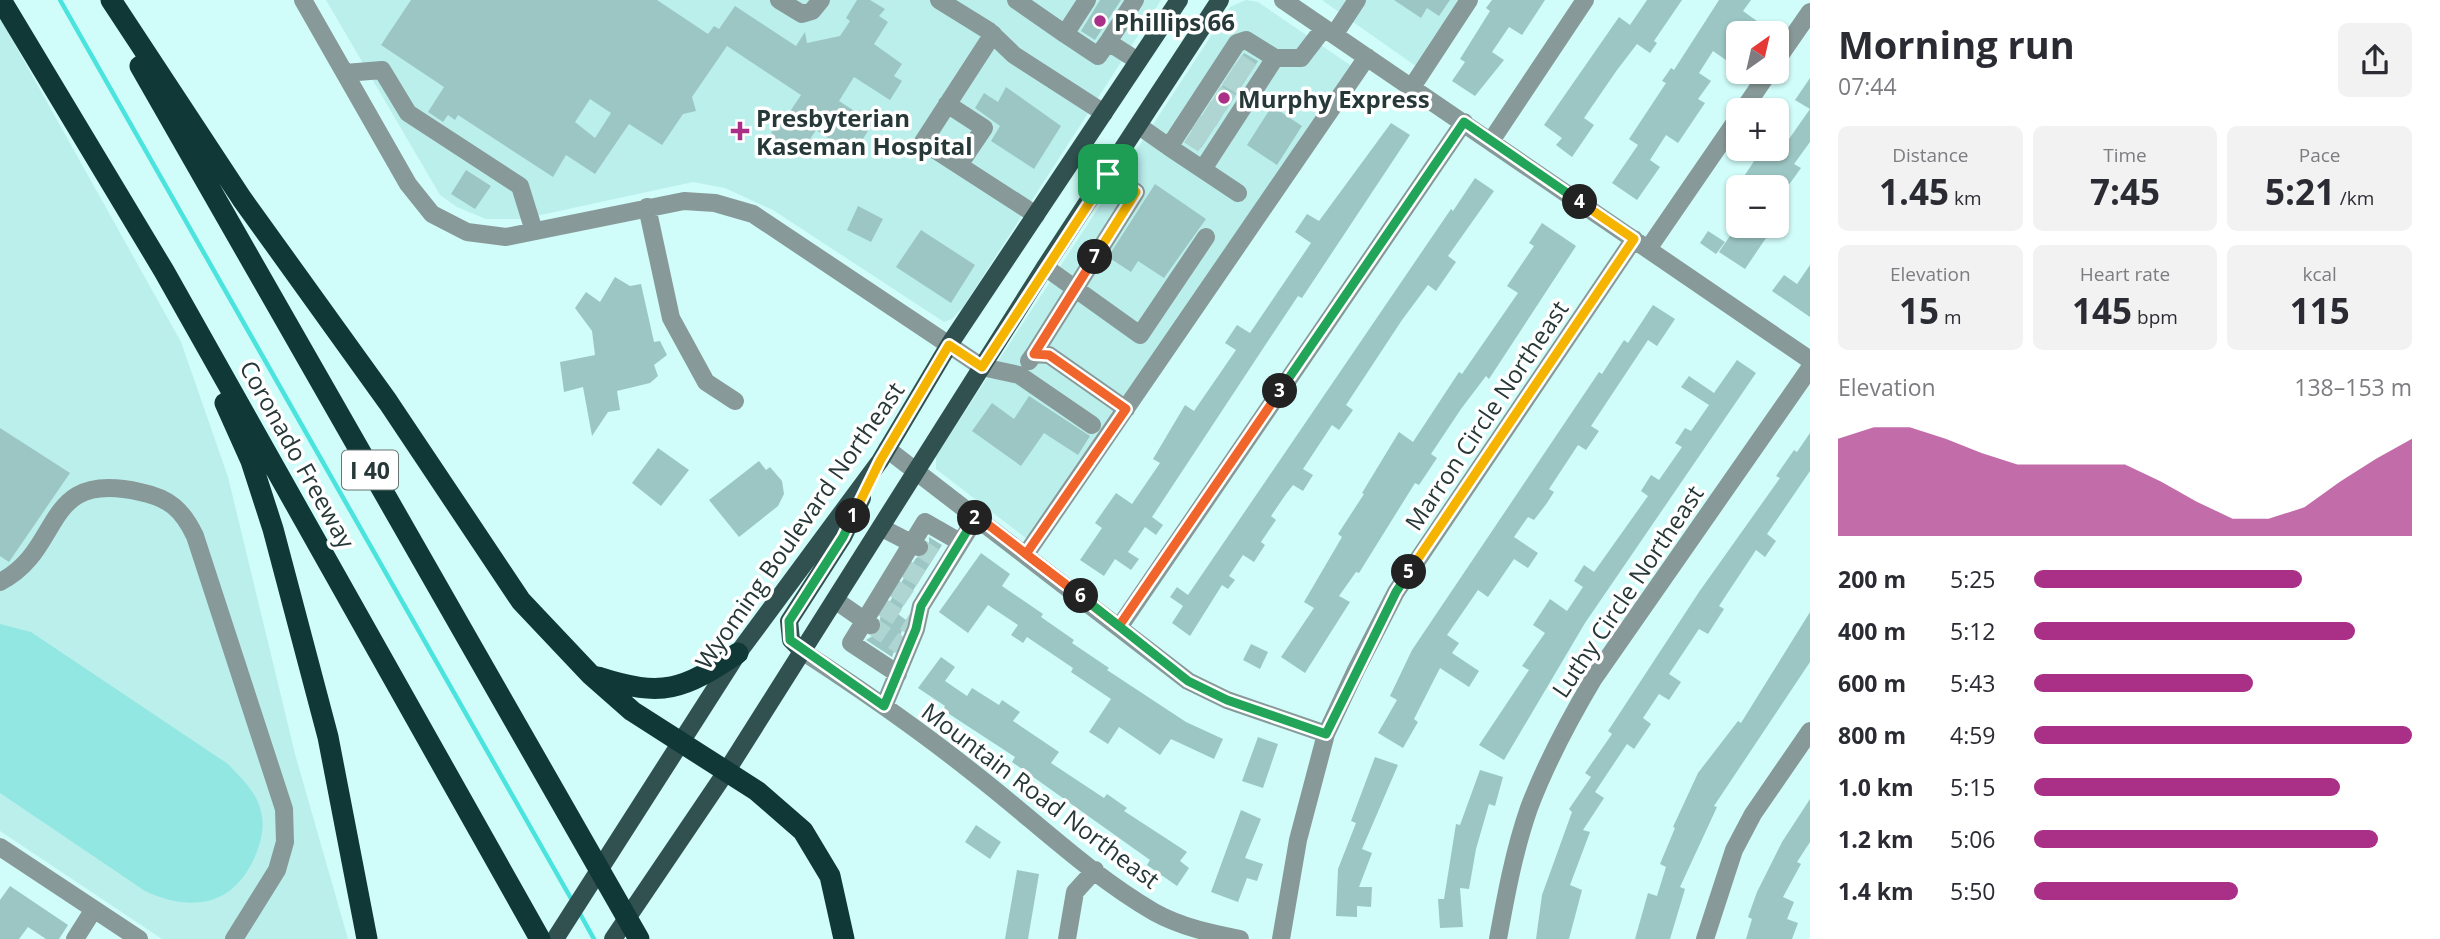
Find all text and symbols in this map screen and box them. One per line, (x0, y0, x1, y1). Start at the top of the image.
place label: Phillips 66 (1114, 5, 1235, 38)
marker: Phillips 66 (1092, 13, 1108, 29)
text: Morning run (1838, 18, 2075, 70)
north arrow (1726, 21, 1788, 84)
map controls (1726, 21, 1789, 238)
button: share (2338, 23, 2412, 97)
text: 07:44 (1838, 70, 1897, 102)
place label: Murphy Express (1238, 82, 1430, 115)
marker: Murphy Express (1216, 90, 1232, 106)
button: + (1726, 98, 1789, 161)
place label: Presbyterian Kaseman Hospital (756, 101, 973, 162)
marker: Presbyterian Kaseman Hospital (730, 121, 750, 141)
text: Distance (1892, 142, 1969, 168)
text: Time (2103, 142, 2147, 168)
text: Pace (2299, 142, 2341, 168)
pin (1078, 144, 1138, 204)
icon: arrive (1089, 155, 1127, 193)
text: 1.45 (1879, 168, 1949, 215)
text: 7:45 (2090, 168, 2160, 215)
text: 5:21 (2265, 168, 2335, 215)
button: − (1726, 175, 1789, 238)
pin: 4 (1562, 184, 1598, 220)
text: km (1949, 185, 1982, 211)
text: /km (2335, 185, 2374, 211)
text: 4 (1574, 188, 1585, 214)
pin: 7 (1078, 240, 1112, 274)
text: 7 (1089, 243, 1100, 269)
text: Elevation (1890, 261, 1971, 287)
text: Heart rate (2080, 261, 2170, 287)
text: kcal (2302, 261, 2337, 287)
text: 15 (1899, 287, 1939, 334)
text: 145 (2072, 287, 2132, 334)
text: 115 (2290, 287, 2350, 334)
street label: Marron Circle Northeast (1397, 294, 1575, 536)
text: m (1939, 304, 1962, 330)
text: bpm (2132, 304, 2178, 330)
street label: Coronado Freeway (233, 354, 364, 555)
text: Elevation (1838, 371, 1936, 403)
text: 138–153 m (2294, 371, 2412, 403)
pin: 3 (1262, 374, 1298, 408)
street label: Wyoming Boulevard Northeast (687, 375, 911, 675)
text: 3 (1274, 377, 1285, 403)
road number: I 40 (342, 450, 398, 490)
street label: Luthy Circle Northeast (1544, 478, 1710, 704)
pin: 1 (836, 498, 870, 534)
pin: 2 (958, 500, 992, 536)
text: 1 (847, 502, 858, 528)
text: 2 (969, 504, 980, 530)
pin: 5 (1392, 554, 1426, 590)
text: 5 (1403, 558, 1414, 584)
text: 200 m (1838, 563, 1906, 595)
text: 5:25 (1950, 563, 1996, 595)
pin: 6 (1064, 578, 1098, 614)
text: 6 (1075, 582, 1086, 608)
text: 400 m (1838, 615, 1906, 647)
text: 5:12 (1950, 615, 1996, 647)
text: 600 m (1838, 667, 1906, 699)
text: 5:43 (1950, 667, 1996, 699)
street label: Mountain Road Northeast (915, 694, 1167, 896)
text: 800 m (1838, 719, 1906, 751)
text: 4:59 (1950, 719, 1996, 751)
text: 1.0 km (1838, 771, 1914, 803)
text: 5:15 (1950, 771, 1996, 803)
text: 1.2 km (1838, 823, 1914, 855)
text: 5:06 (1950, 823, 1996, 855)
text: 1.4 km (1838, 875, 1914, 907)
text: 5:50 (1950, 875, 1996, 907)

